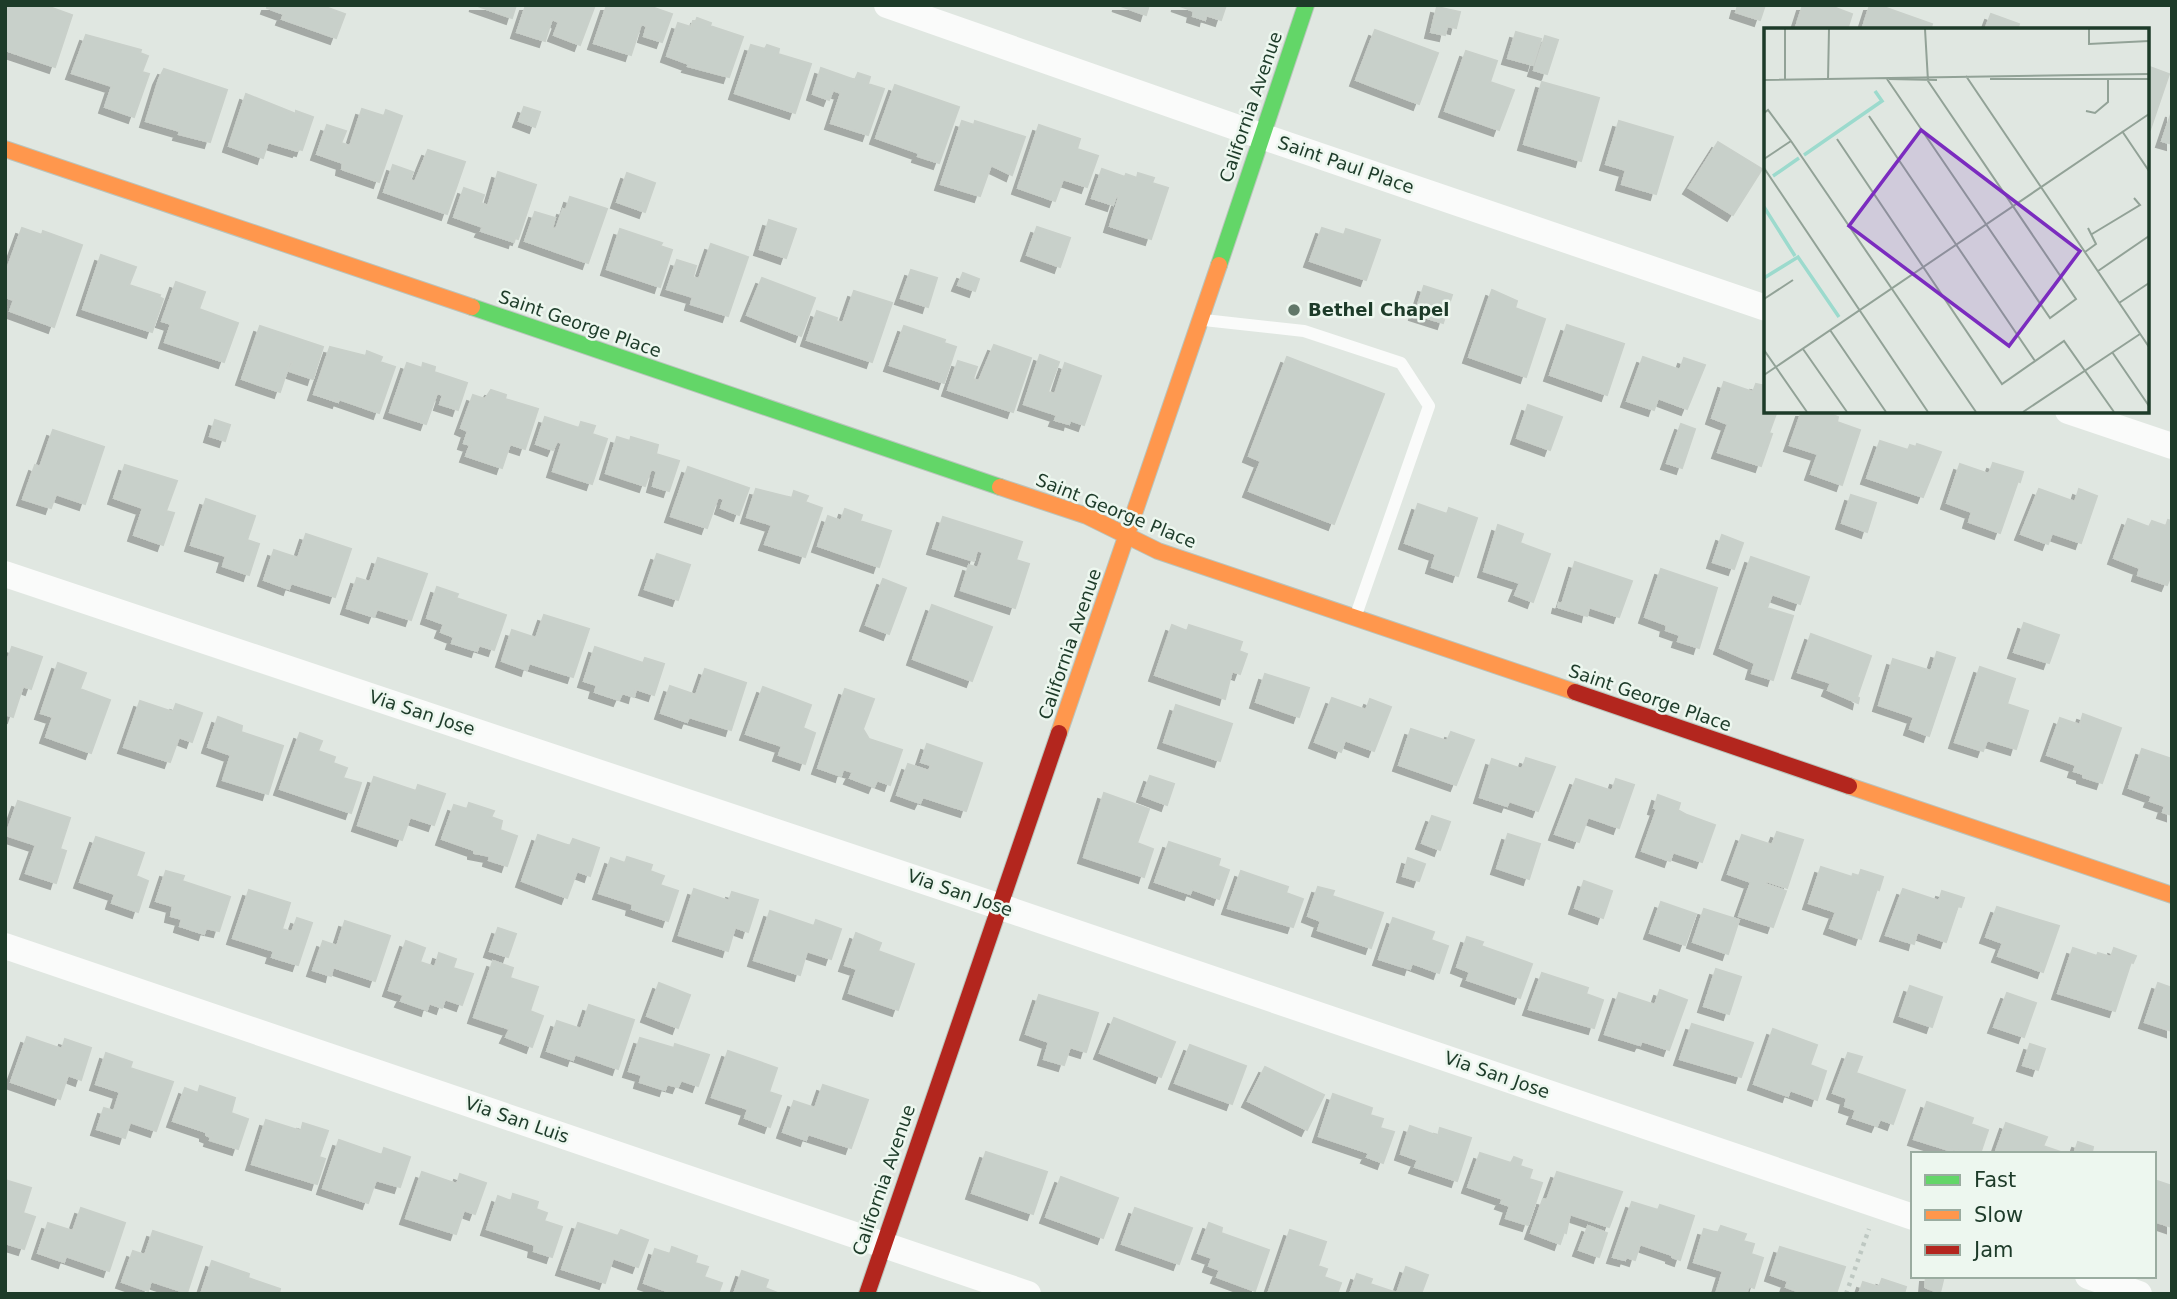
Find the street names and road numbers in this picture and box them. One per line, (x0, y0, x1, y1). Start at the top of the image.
street label: California Avenue (1215, 29, 1286, 185)
street label: Saint Paul Place (1275, 131, 1417, 198)
street label: Saint George Place (496, 286, 664, 361)
street label: Saint George Place (1033, 469, 1199, 552)
street label: California Avenue (1034, 566, 1105, 722)
street label: Saint George Place (1566, 660, 1734, 735)
street label: Via San Jose (367, 686, 478, 740)
street label: Via San Jose (905, 865, 1016, 920)
street label: Via San Jose (1442, 1047, 1553, 1102)
street label: Via San Luis (462, 1092, 572, 1147)
street label: California Avenue (848, 1102, 919, 1258)

